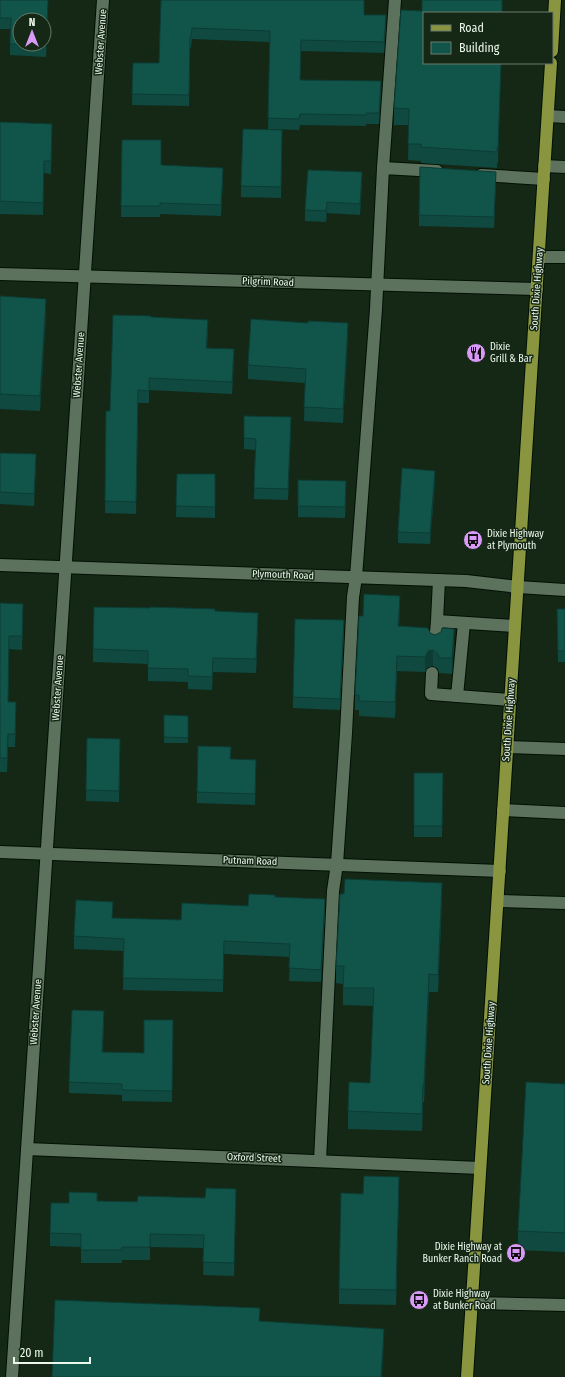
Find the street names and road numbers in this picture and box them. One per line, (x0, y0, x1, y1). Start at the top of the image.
street label: Webster Avenue (93, 9, 109, 75)
street label: South Dixie Highway (528, 247, 546, 331)
street label: Pilgrim Road (242, 275, 294, 289)
street label: Webster Avenue (71, 332, 87, 398)
street label: Plymouth Road (252, 568, 314, 582)
street label: Webster Avenue (50, 655, 66, 721)
street label: South Dixie Highway (500, 678, 518, 762)
street label: Putnam Road (223, 854, 277, 868)
street label: Webster Avenue (28, 979, 44, 1045)
street label: South Dixie Highway (480, 1001, 498, 1085)
street label: Oxford Street (227, 1151, 282, 1165)

